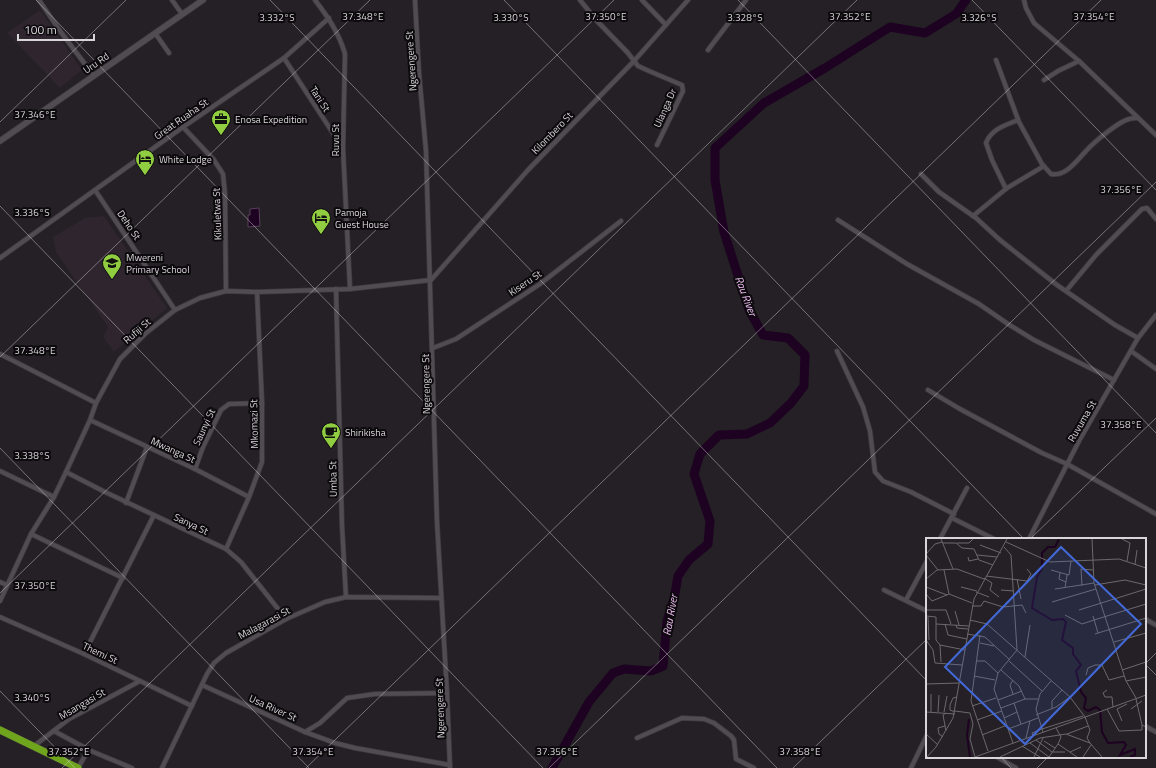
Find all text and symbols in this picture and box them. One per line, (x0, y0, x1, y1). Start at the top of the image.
text: 37.348°E (342, 9, 384, 24)
text: 37.350°E (585, 9, 627, 24)
text: 37.352°E (829, 9, 871, 24)
text: 37.354°E (1073, 9, 1115, 24)
text: 3.332°S (259, 10, 295, 25)
text: 3.330°S (493, 10, 529, 25)
text: 3.328°S (727, 10, 763, 25)
text: 3.326°S (961, 10, 997, 25)
scale bar (18, 16, 94, 42)
text: 100 m (24, 20, 57, 39)
street label: Ngerengere St (401, 30, 421, 92)
street label: Uru Rd (80, 49, 112, 77)
street label: Tani St (306, 83, 334, 115)
street label: Ulanga Dr (650, 86, 680, 130)
street label: Great Ruaha St (151, 94, 212, 143)
text: 37.346°E (14, 107, 56, 122)
office icon: Enosa Expedition (210, 108, 232, 136)
street label: Kilombero St (528, 108, 576, 158)
place label: Enosa Expedition (235, 112, 307, 127)
street label: Ruvu St (328, 123, 343, 156)
hotel icon: White Lodge (134, 148, 156, 176)
place label: White Lodge (159, 152, 212, 167)
text: 37.356°E (1100, 182, 1142, 197)
street label: Kikuletwa St (209, 187, 225, 240)
text: 3.336°S (14, 205, 50, 220)
place label: Pamoja Guest House (335, 205, 389, 232)
street label: Deho St (113, 207, 145, 243)
hotel icon: Pamoja Guest House (310, 207, 332, 235)
place label: Mwereni Primary School (126, 250, 189, 277)
school or university icon: Mwereni Primary School (101, 252, 123, 280)
street label: Kiseru St (505, 266, 545, 300)
water label: Rau River (731, 274, 761, 320)
street label: Rufiji St (120, 314, 154, 347)
text: 37.348°E (14, 343, 56, 358)
street label: Ngerengere St (418, 353, 434, 414)
street label: Ruvuma St (1064, 397, 1100, 445)
street label: Mkomazi St (246, 399, 262, 449)
street label: Saunyi St (189, 406, 219, 448)
text: 37.358°E (1100, 417, 1142, 432)
cafe icon: Shirikisha (320, 421, 342, 449)
place label: Shirikisha (345, 425, 386, 440)
street label: Mwanga St (148, 433, 198, 467)
text: 3.338°S (14, 448, 50, 463)
street label: Umba St (325, 460, 341, 497)
street label: Sanya St (171, 509, 211, 539)
inset map (926, 538, 1146, 758)
text: 37.350°E (14, 578, 56, 593)
water label: Rau River (659, 592, 682, 637)
street label: Malagarasi St (235, 603, 293, 643)
street label: Themi St (80, 638, 120, 668)
street label: Ngerengere St (431, 677, 449, 738)
street label: Msangasi St (56, 684, 108, 723)
text: 3.340°S (14, 690, 50, 705)
street label: Usa River St (247, 691, 300, 725)
text: 37.352°E (48, 744, 90, 759)
text: 37.354°E (292, 744, 334, 759)
text: 37.356°E (536, 744, 578, 759)
text: 37.358°E (779, 744, 821, 759)

